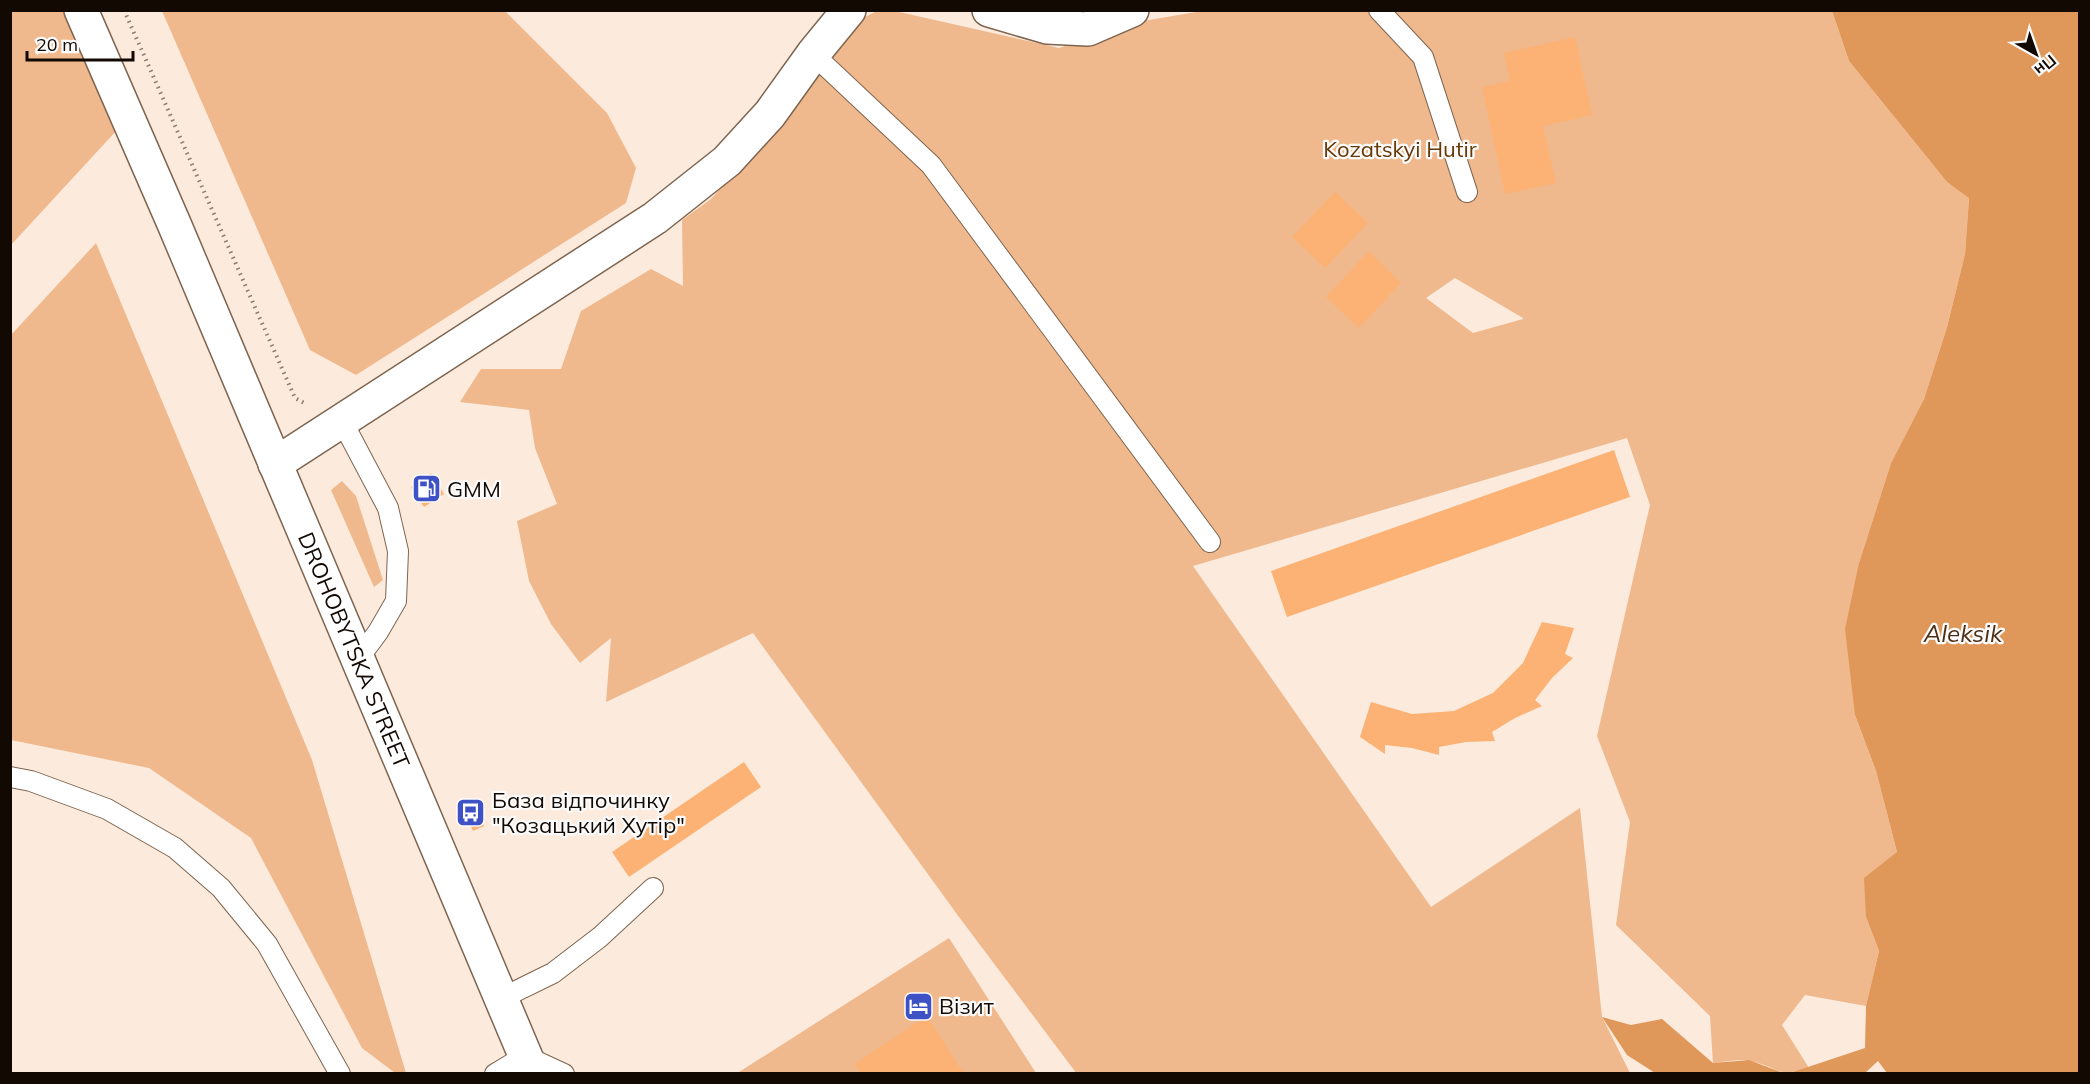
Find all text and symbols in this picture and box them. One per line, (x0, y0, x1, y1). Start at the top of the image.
scale bar (27, 24, 134, 62)
north arrow (2006, 24, 2066, 84)
text: 20 m (36, 33, 78, 56)
text: Пн (2031, 51, 2061, 80)
park label: Kozatskyi Hutir (1323, 135, 1477, 163)
fuel station icon: GMM (410, 473, 442, 505)
place label: GMM (447, 475, 501, 503)
street label: DROHOBYTSKA STREET (292, 528, 416, 772)
water label: Aleksik (1923, 618, 2003, 648)
place label: База відпочинку "Козацький Хутір" (492, 786, 685, 839)
bus stop icon: База відпочинку "Козацький Хутір" (455, 797, 487, 829)
hotel icon: Візит (902, 990, 934, 1022)
place label: Візит (939, 992, 994, 1020)

